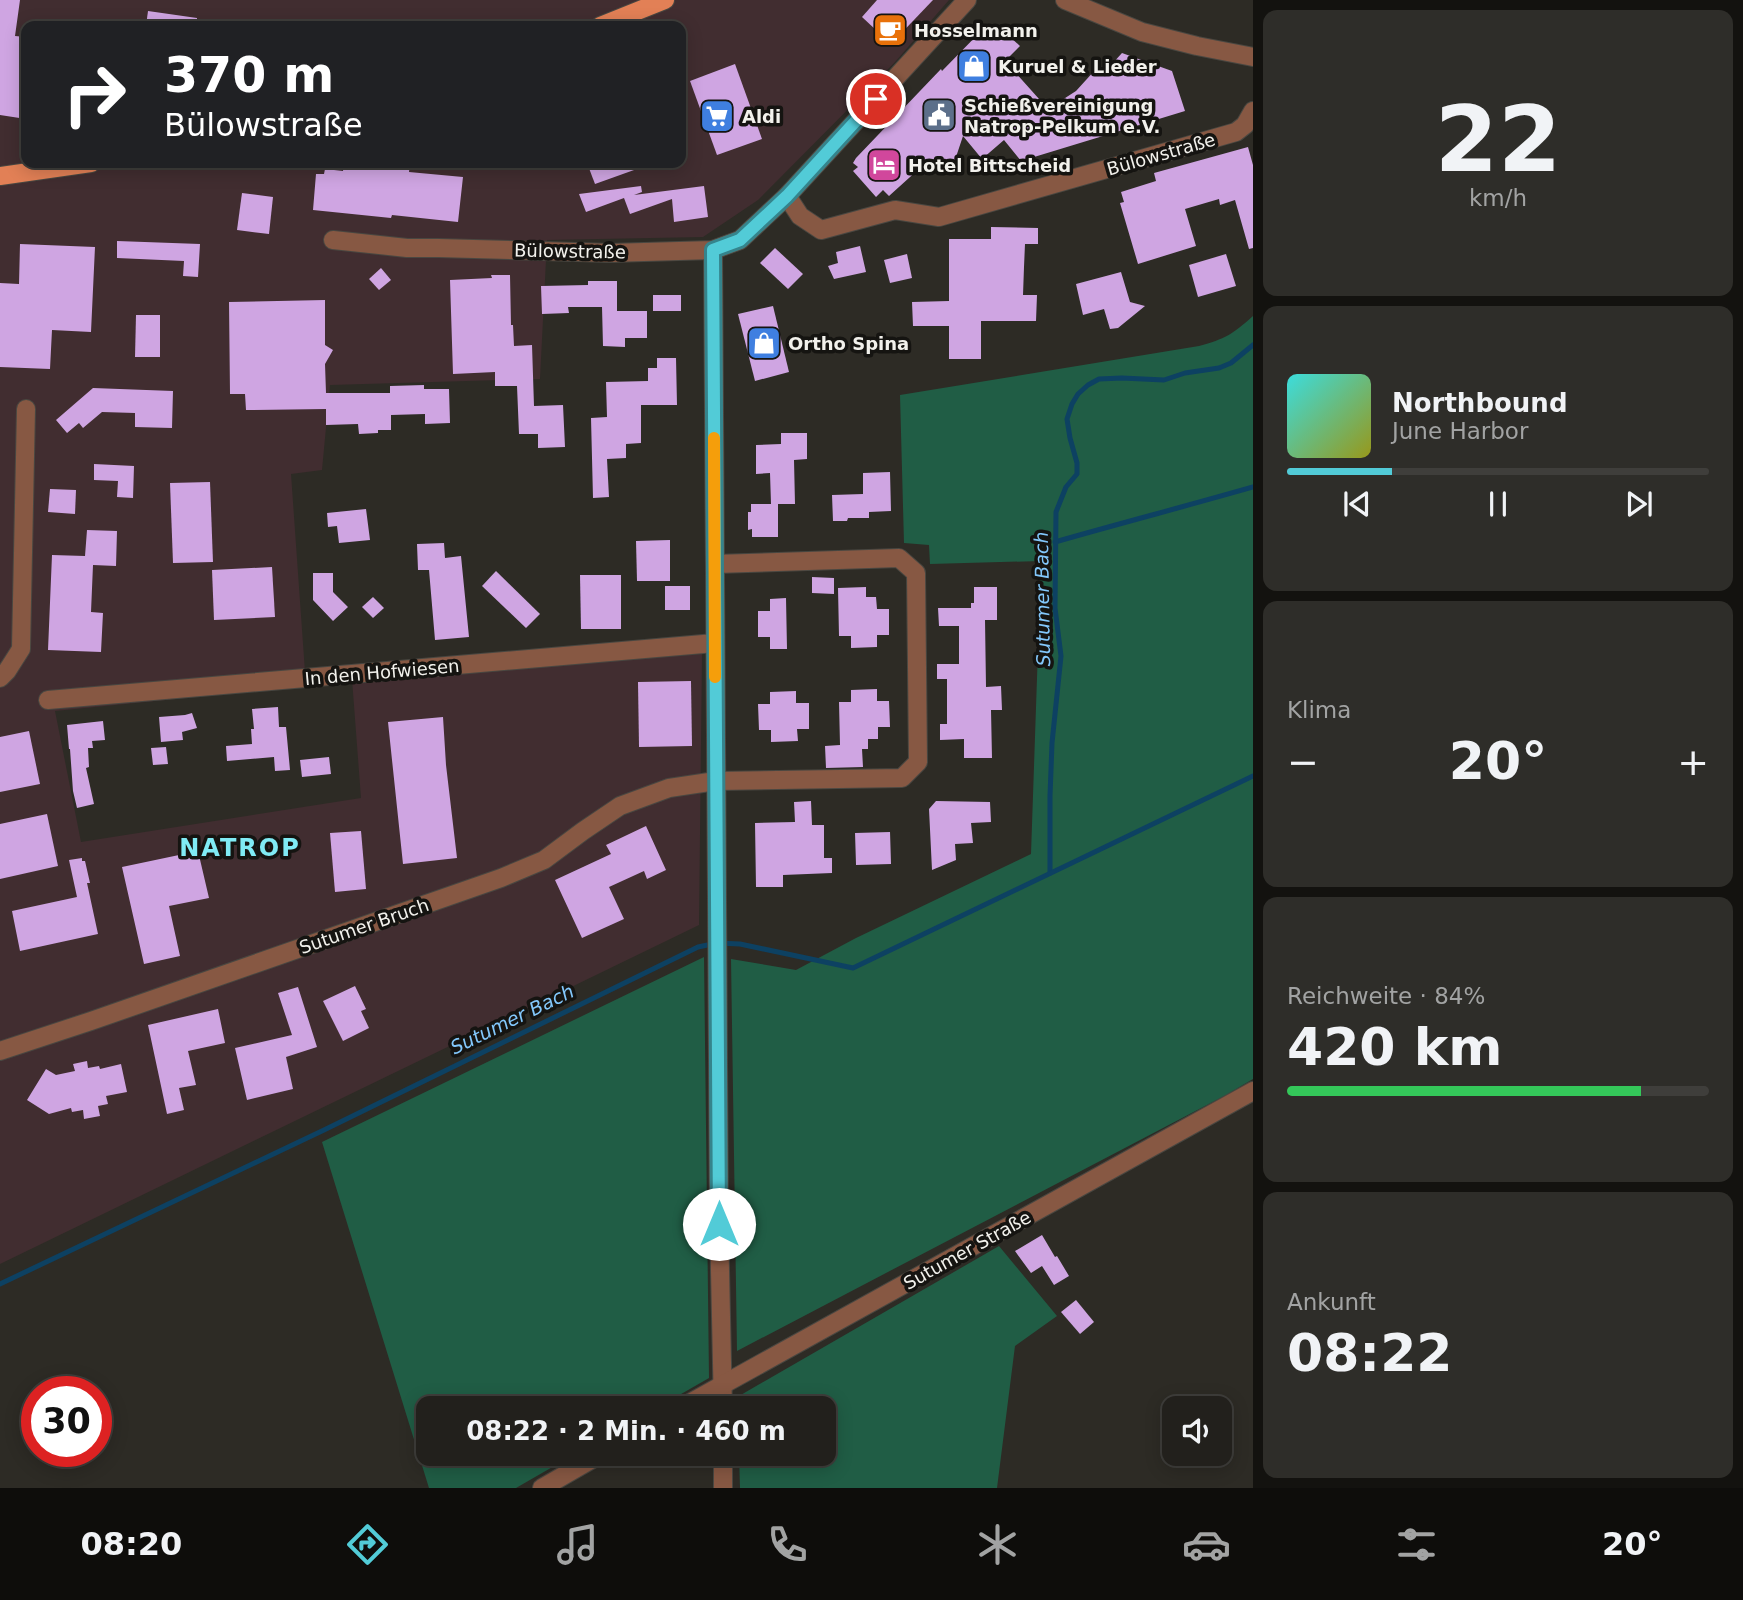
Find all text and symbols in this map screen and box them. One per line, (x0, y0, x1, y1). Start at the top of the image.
cafe icon: Hosselmann (871, 11, 909, 49)
place label: Hosselmann (914, 20, 1038, 41)
text: 370 m (164, 47, 334, 104)
shop icon: Kuruel & Lieder (955, 47, 993, 85)
icon: right (49, 49, 140, 140)
place label: Kuruel & Lieder (998, 56, 1157, 77)
pin (846, 69, 906, 129)
icon: arrive (857, 80, 895, 118)
text: 22 (1435, 87, 1561, 192)
place label: Schießvereinigung Natrop-Pelkum e.V. (964, 95, 1160, 137)
public building icon: Schießvereinigung Natrop-Pelkum e.V. (920, 96, 958, 134)
supermarket icon: Aldi (698, 97, 736, 135)
text: Bülowstraße (164, 106, 363, 144)
place label: Aldi (742, 106, 781, 127)
street label: Bülowstraße (1104, 129, 1218, 179)
hotel icon: Hotel Bittscheid (865, 146, 903, 184)
place label: Hotel Bittscheid (908, 155, 1071, 176)
text: km/h (1469, 185, 1527, 211)
street label: Bülowstraße (514, 240, 626, 262)
shop icon: Ortho Spina (745, 324, 783, 362)
place label: Ortho Spina (788, 333, 909, 354)
text: Northbound (1392, 388, 1568, 418)
text: June Harbor (1392, 418, 1528, 444)
icon: previous (1338, 485, 1376, 523)
icon: pause (1479, 485, 1517, 523)
icon: next (1620, 485, 1658, 523)
water label: Sutumer Bach (1030, 531, 1054, 667)
street label: In den Hofwiesen (304, 655, 460, 689)
text: Klima (1287, 697, 1351, 723)
text: 20° (1449, 731, 1547, 791)
text: − (1287, 740, 1319, 784)
text: + (1677, 740, 1709, 784)
district label: NATROP (179, 834, 301, 862)
street label: Sutumer Bruch (297, 894, 431, 958)
water label: Sutumer Bach (447, 980, 577, 1058)
text: Reichweite · 84% (1287, 983, 1485, 1009)
text: 420 km (1287, 1017, 1502, 1077)
position arrow (682, 1187, 756, 1261)
street label: Sutumer Straße (900, 1206, 1034, 1294)
text: Ankunft (1287, 1289, 1376, 1315)
text: 08:22 (1287, 1323, 1453, 1383)
speed limit sign: 30 (21, 1376, 112, 1467)
map controls (1162, 1396, 1232, 1466)
button: sound (1162, 1396, 1232, 1466)
text: 08:22 · 2 Min. · 460 m (466, 1416, 786, 1446)
icon: directions (343, 1520, 392, 1569)
icon: music (553, 1520, 602, 1569)
icon: phone (763, 1520, 812, 1569)
icon: climate (973, 1520, 1022, 1569)
icon: car (1182, 1520, 1231, 1569)
icon: filters (1392, 1520, 1441, 1569)
text: 08:20 (80, 1525, 182, 1563)
text: 20° (1602, 1525, 1662, 1563)

